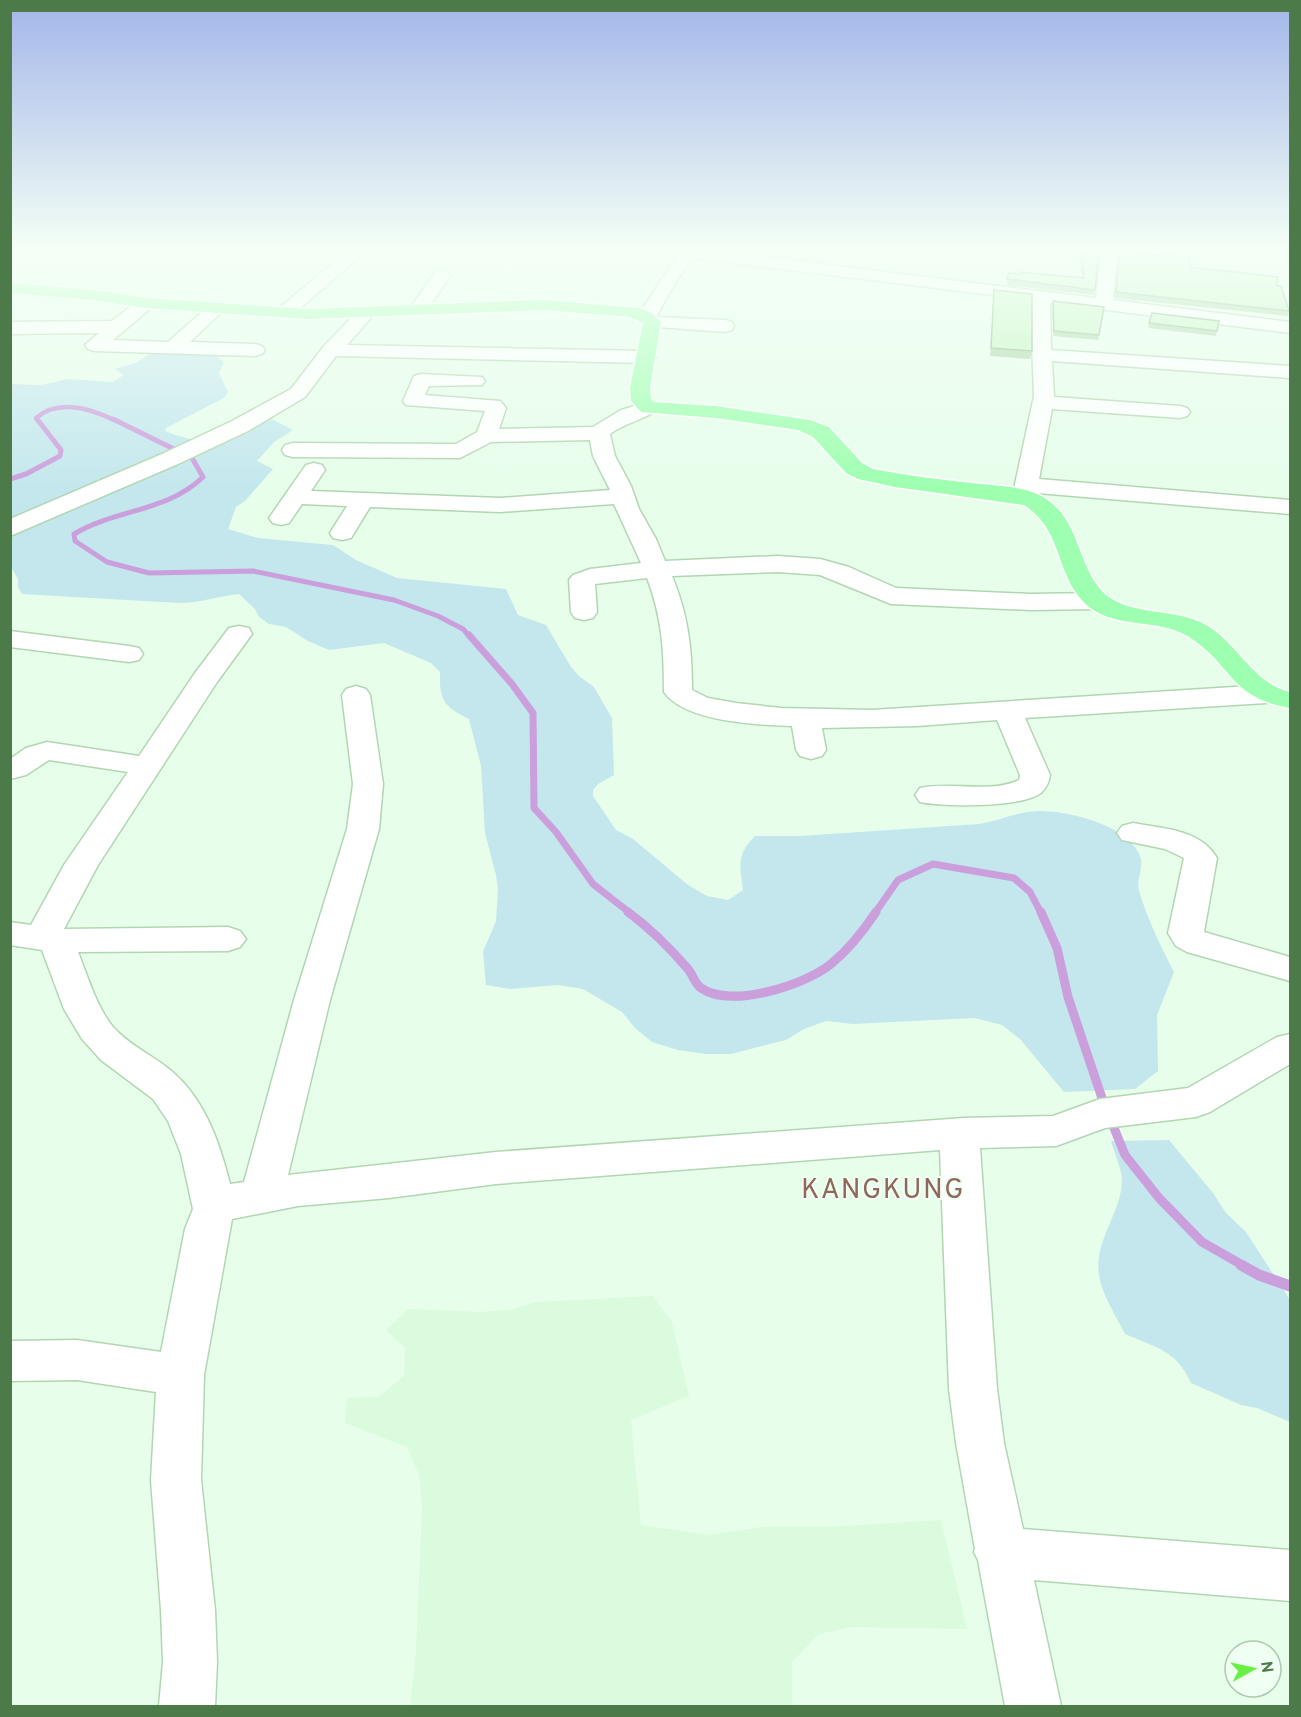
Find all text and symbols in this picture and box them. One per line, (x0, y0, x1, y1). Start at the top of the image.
district label: KANGKUNG (801, 1173, 965, 1209)
north arrow (1223, 1639, 1283, 1699)
text: N (1255, 1660, 1277, 1674)

